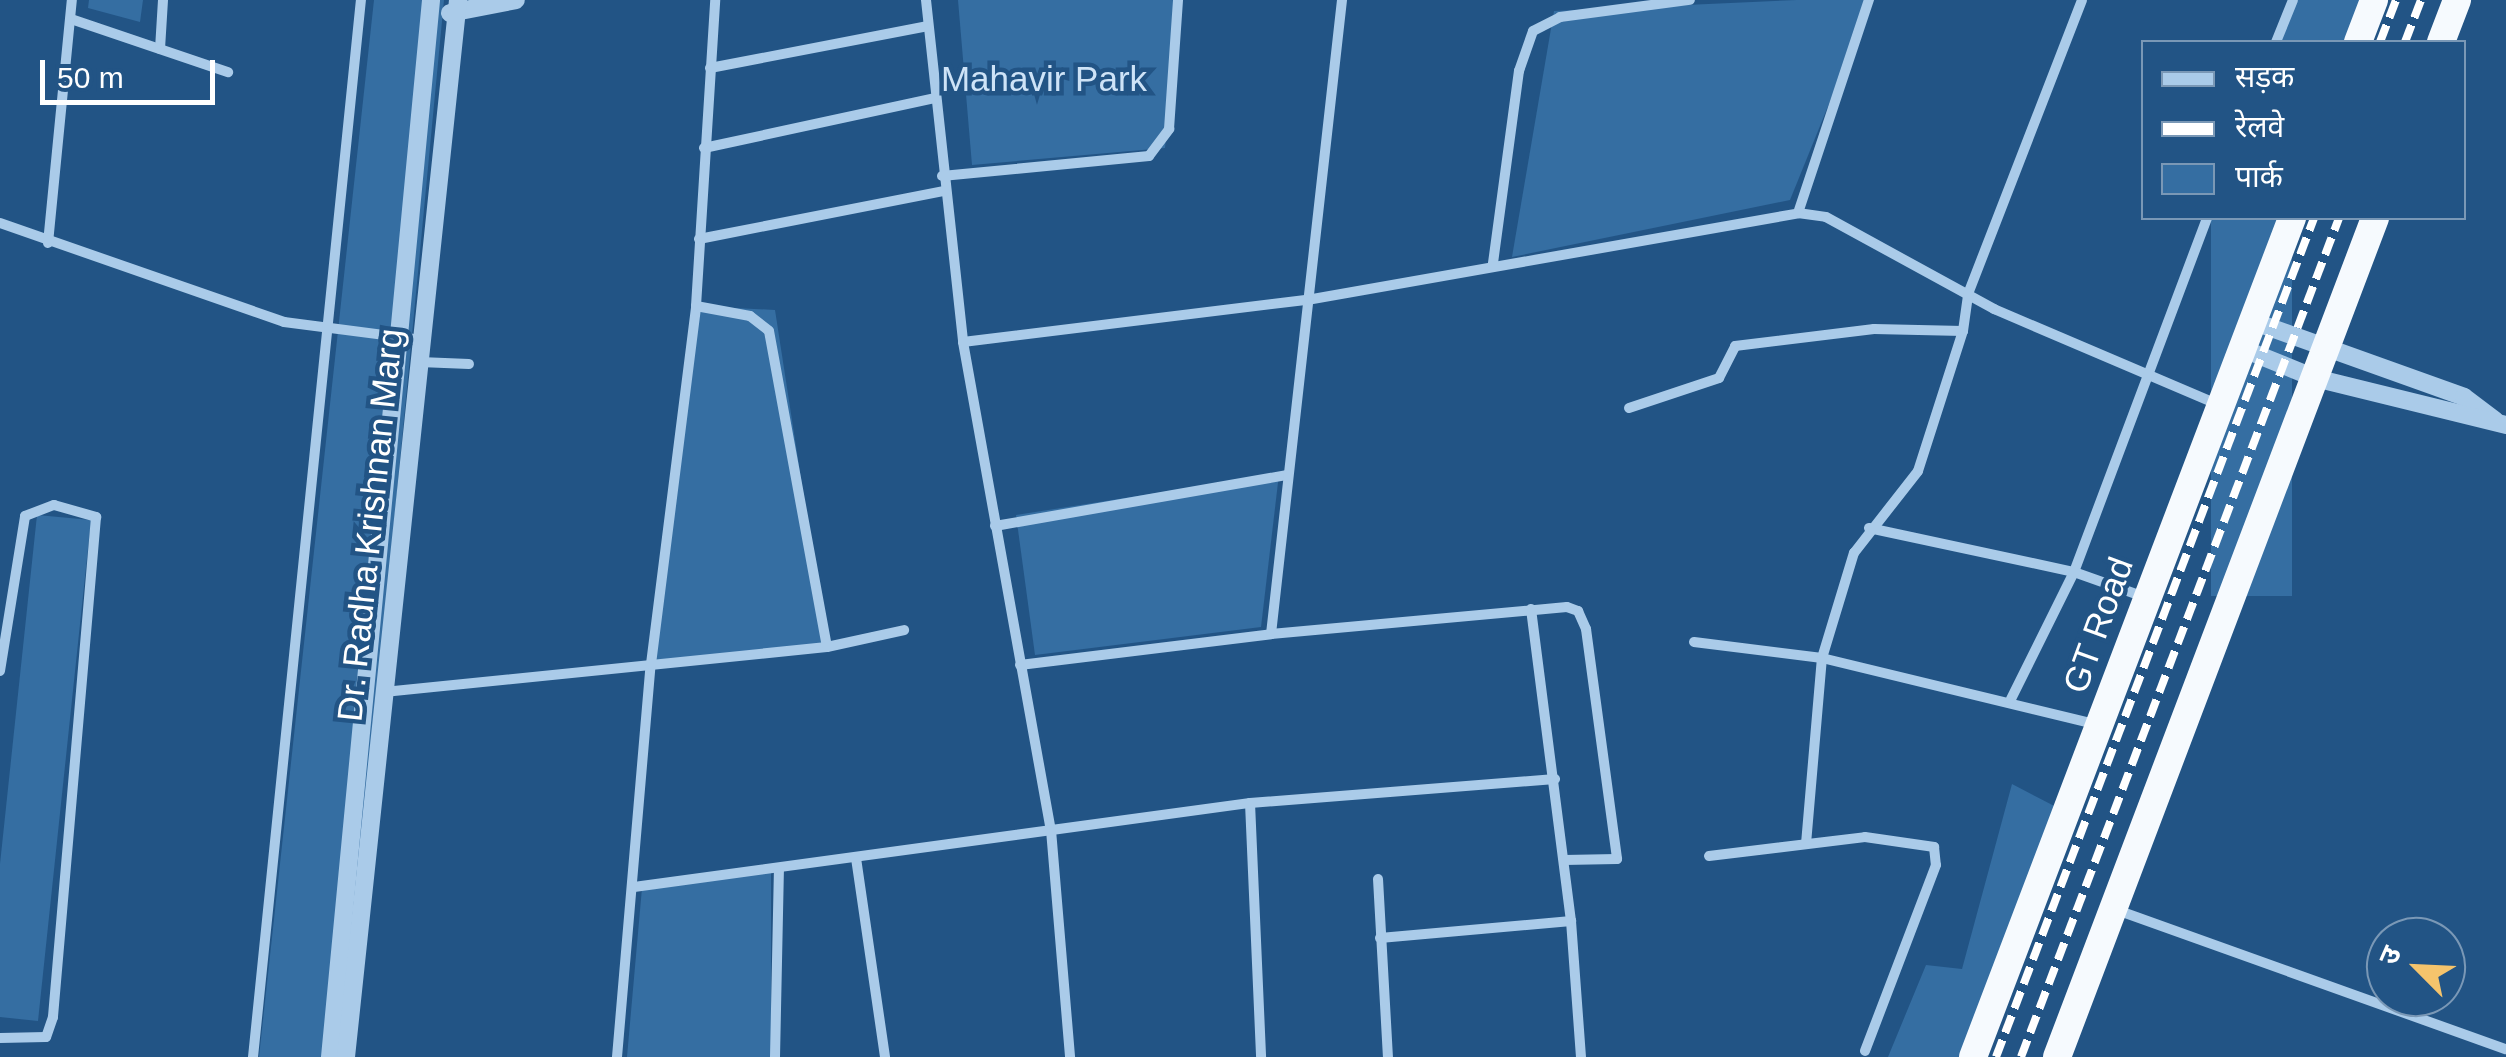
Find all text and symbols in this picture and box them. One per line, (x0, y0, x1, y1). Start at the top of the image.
scale bar (45, 40, 220, 102)
legend (2141, 40, 2466, 220)
park label: Mahavir Park (941, 58, 1147, 100)
text: सड़क (2235, 60, 2294, 93)
text: 50 m (57, 61, 124, 94)
text: रेलवे (2235, 110, 2284, 143)
text: पार्क (2235, 160, 2283, 193)
street label: Dr. Radha Krishnan Marg (328, 326, 412, 724)
street label: GT Road (2054, 551, 2142, 699)
north arrow (2366, 917, 2466, 1017)
text: उ (2372, 942, 2407, 969)

